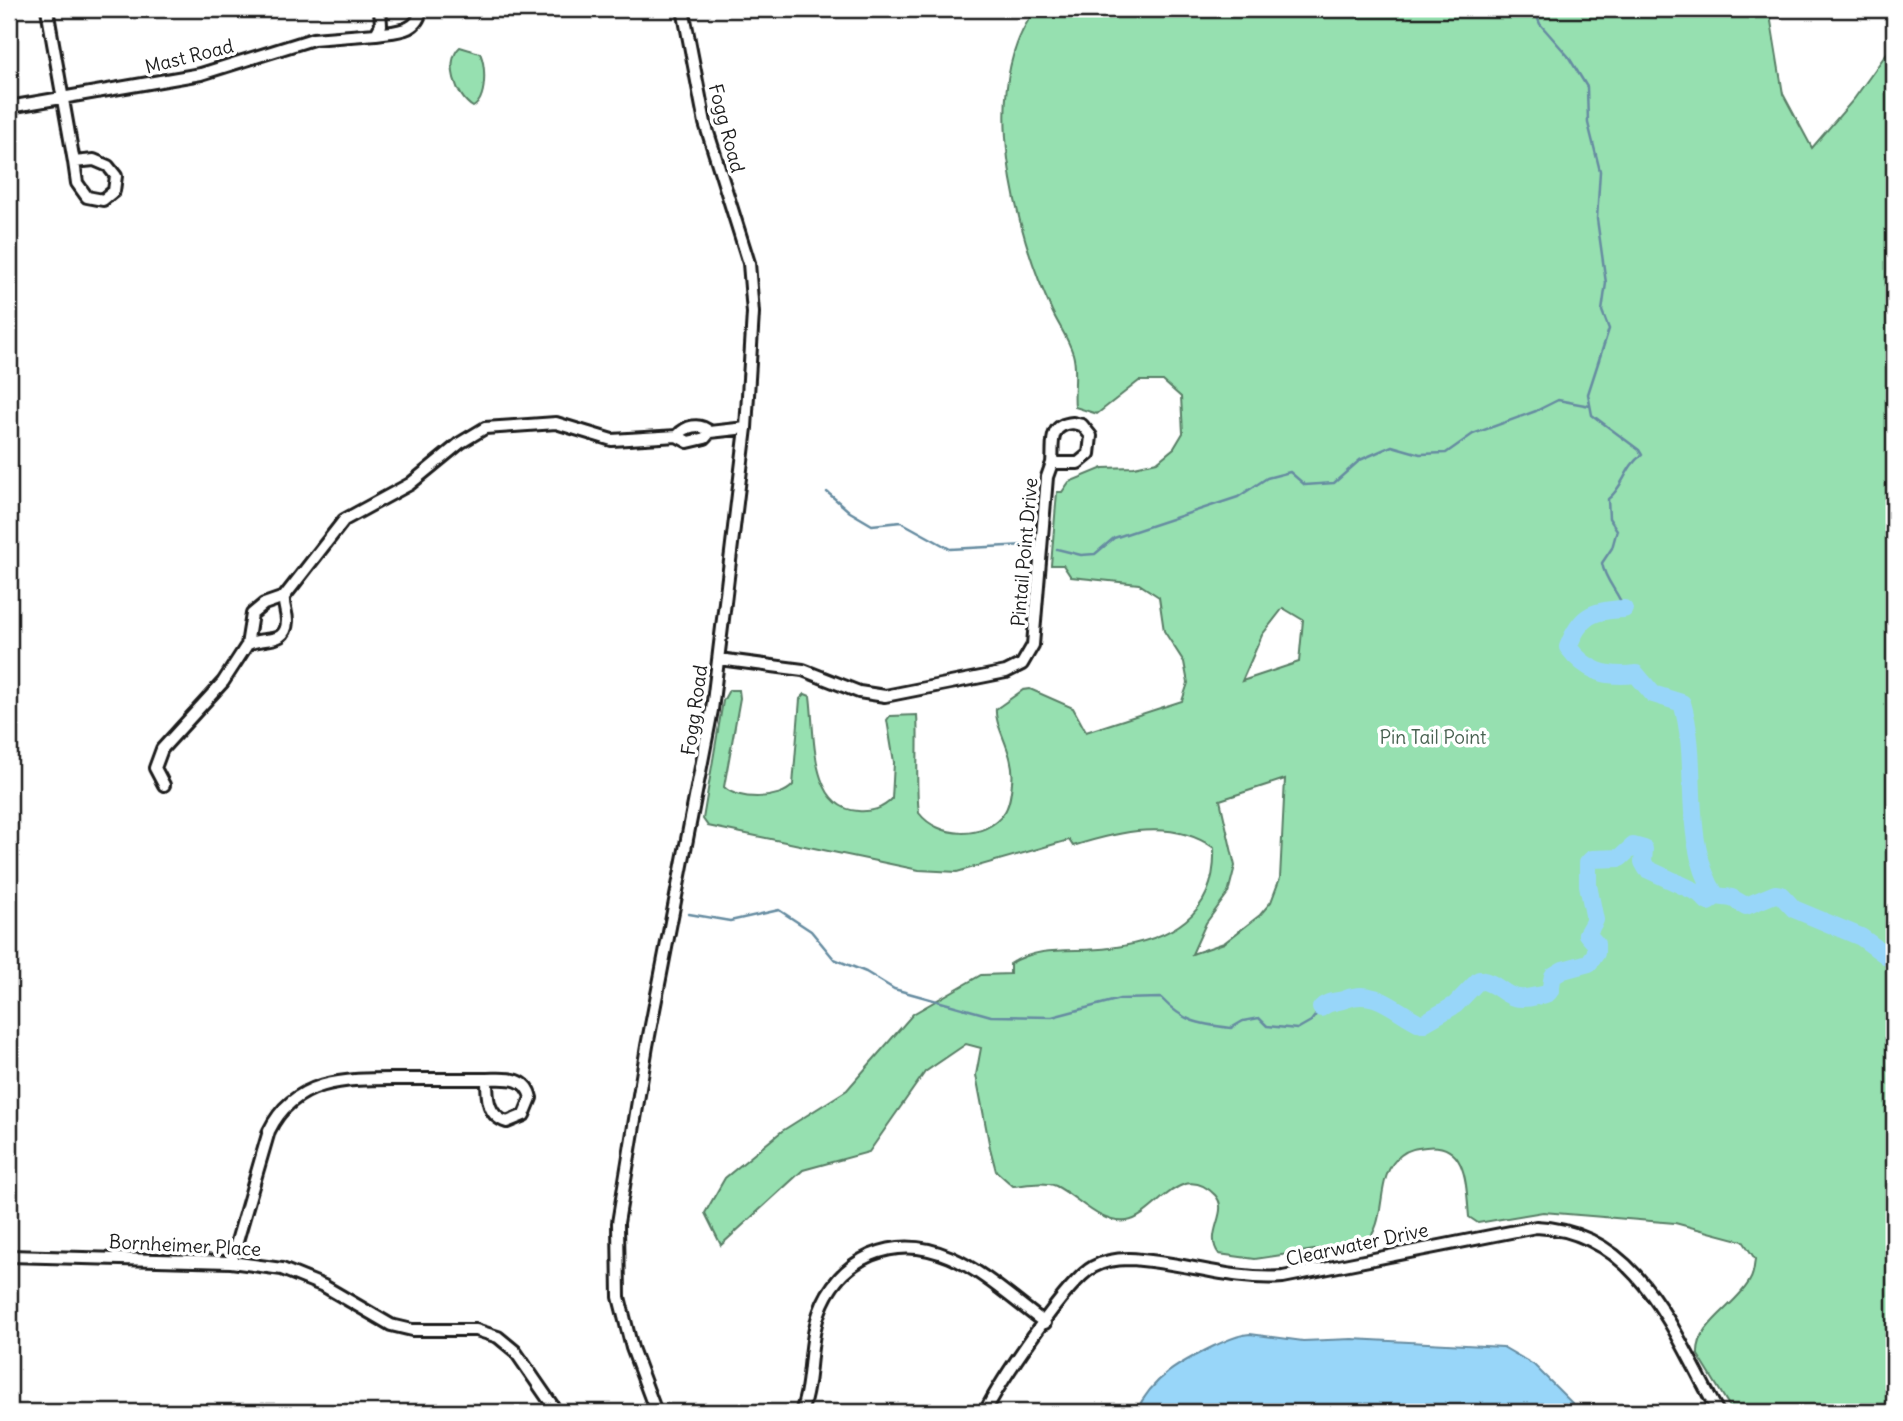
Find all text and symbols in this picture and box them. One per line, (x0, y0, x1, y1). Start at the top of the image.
street label: Mast Road (142, 33, 236, 79)
street label: Fogg Road (704, 81, 750, 175)
street label: Pintail Point Drive (1006, 477, 1042, 627)
street label: Fogg Road (676, 663, 712, 757)
park label: Pin Tail Point (1380, 725, 1486, 749)
street label: Clearwater Drive (1284, 1217, 1430, 1271)
street label: Bornheimer Place (108, 1229, 262, 1261)

